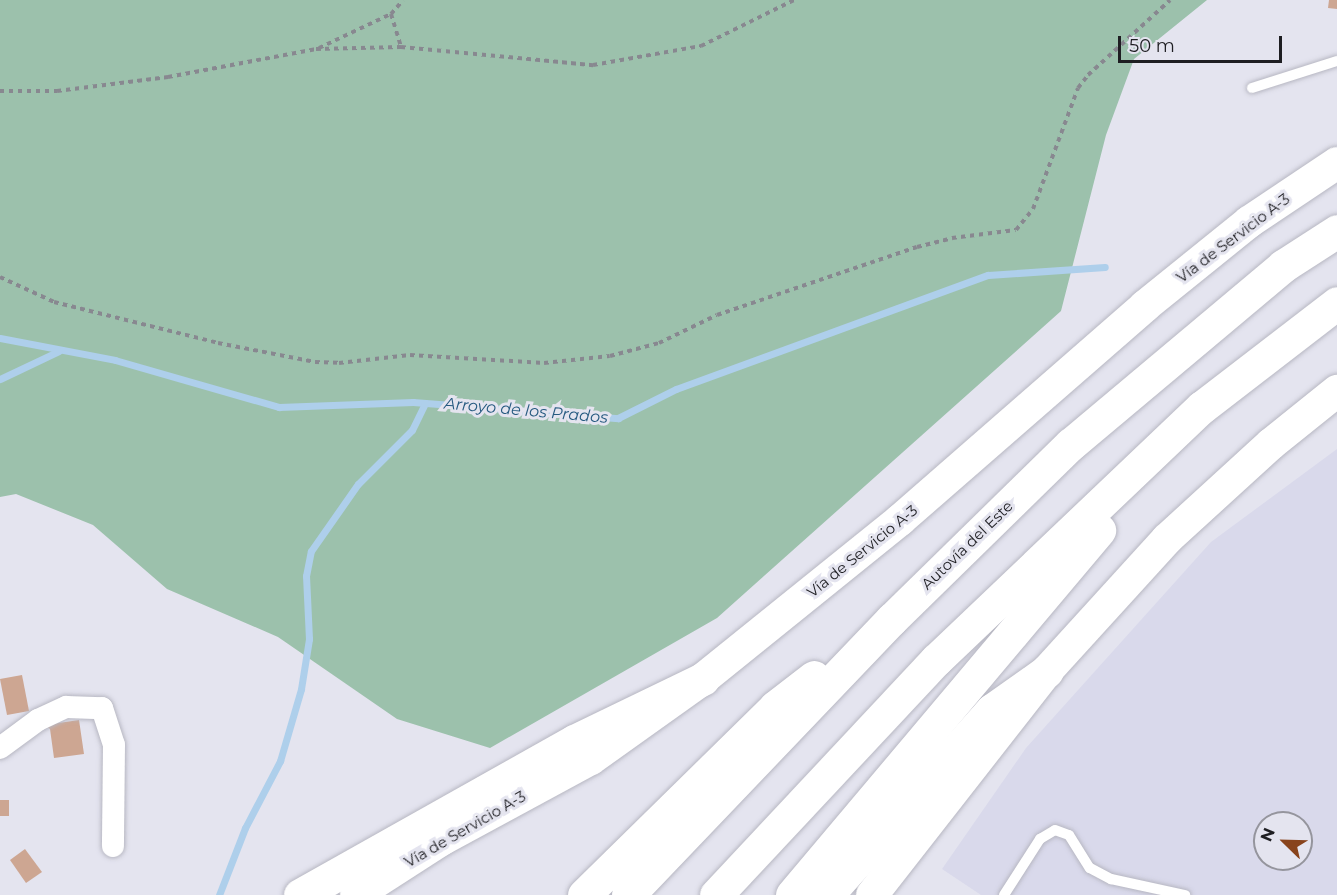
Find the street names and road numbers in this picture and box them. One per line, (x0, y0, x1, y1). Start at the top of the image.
street label: Vía de Servicio A-3 (1173, 190, 1293, 286)
street label: Autovía del Este (918, 497, 1016, 593)
street label: Vía de Servicio A-3 (803, 501, 921, 601)
street label: Vía de Servicio A-3 (401, 787, 529, 871)

